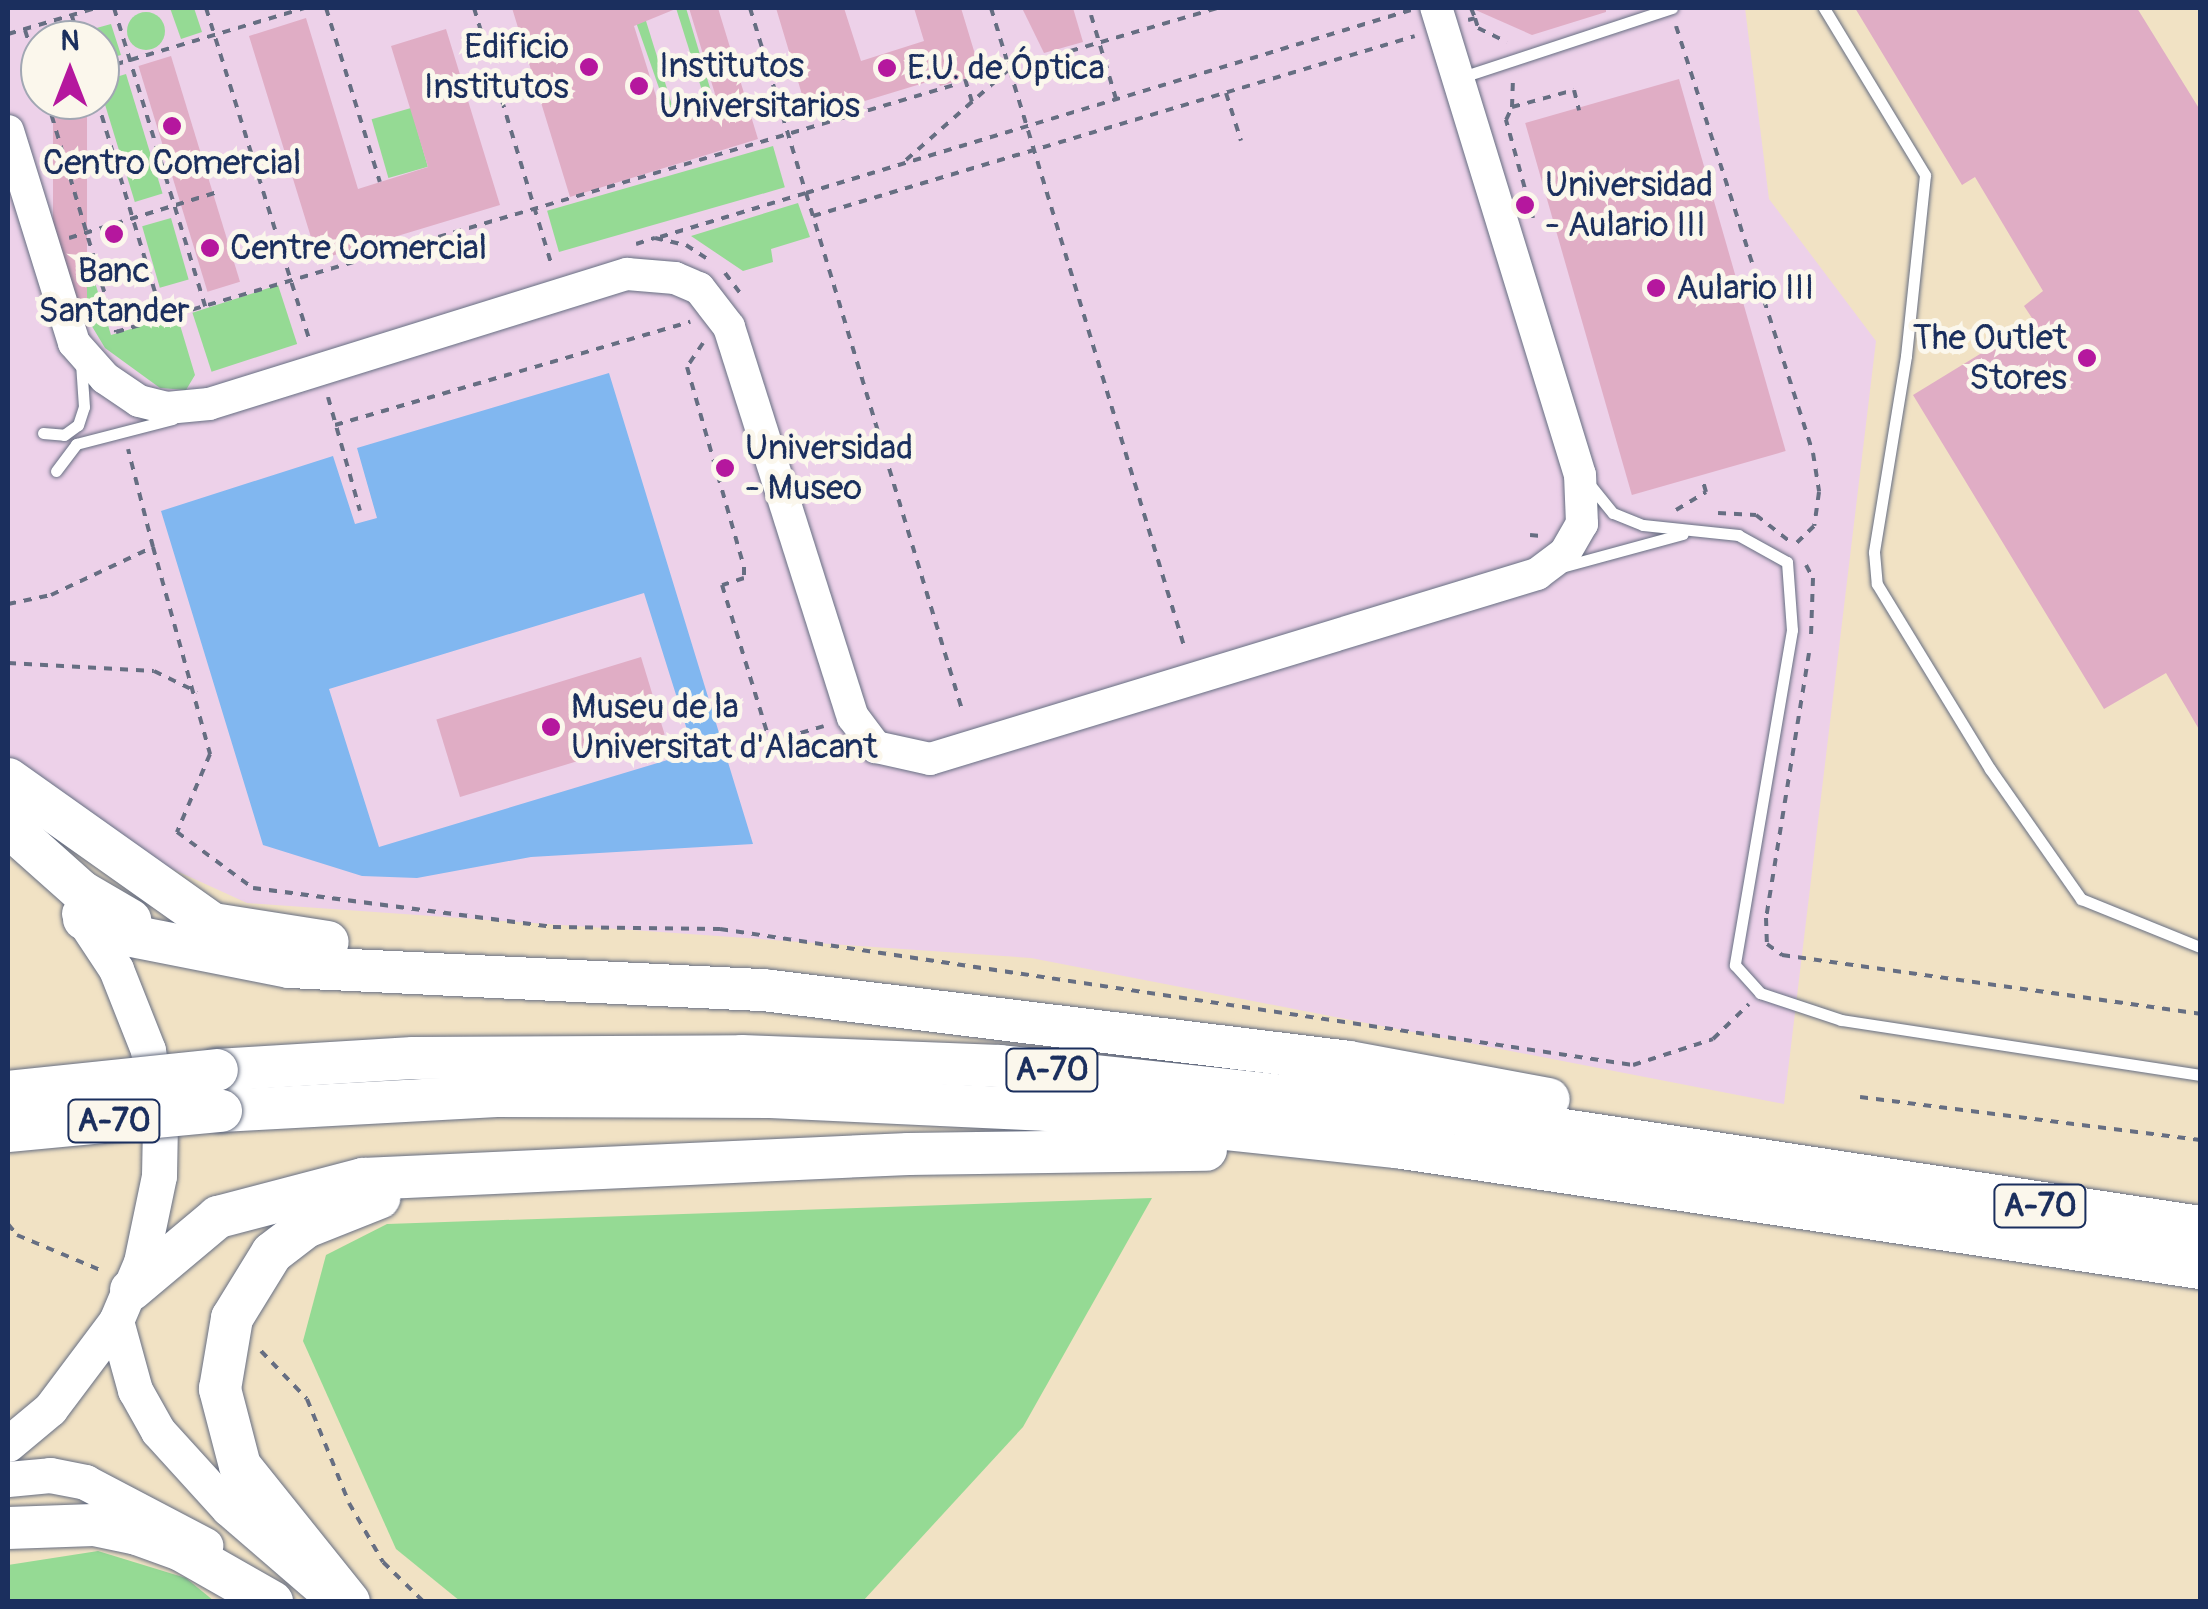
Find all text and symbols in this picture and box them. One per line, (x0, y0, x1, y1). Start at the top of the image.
north arrow (20, 20, 120, 120)
text: N (61, 24, 79, 59)
place label: Edificio Institutos (424, 26, 569, 108)
place label: Institutos Universitarios (659, 45, 860, 127)
place label: E.U. de Óptica (907, 47, 1105, 89)
marker: Edificio Institutos (578, 56, 600, 78)
marker: E.U. de Óptica (876, 57, 898, 79)
marker: Institutos Universitarios (628, 75, 650, 97)
marker: Centro Comercial (161, 115, 183, 137)
place label: Centro Comercial (43, 142, 301, 184)
place label: Universidad - Aulario III (1545, 164, 1713, 246)
marker: Universidad - Aulario III (1514, 194, 1536, 216)
marker: Banc Santander (103, 223, 125, 245)
place label: Centre Comercial (230, 227, 487, 269)
marker: Centre Comercial (199, 237, 221, 259)
place label: Banc Santander (38, 250, 190, 332)
place label: Aulario III (1676, 267, 1814, 309)
marker: Aulario III (1645, 277, 1667, 299)
place label: The Outlet Stores (1913, 317, 2067, 399)
marker: The Outlet Stores (2076, 347, 2098, 369)
place label: Universidad - Museo (745, 427, 913, 509)
marker: Universidad - Museo (714, 457, 736, 479)
place label: Museu de la Universitat d'Alacant (571, 686, 878, 768)
marker: Museu de la Universitat d'Alacant (540, 716, 562, 738)
road number: A-70 (1004, 1043, 1100, 1097)
road number: A-70 (66, 1094, 162, 1148)
road number: A-70 (1992, 1179, 2088, 1233)

